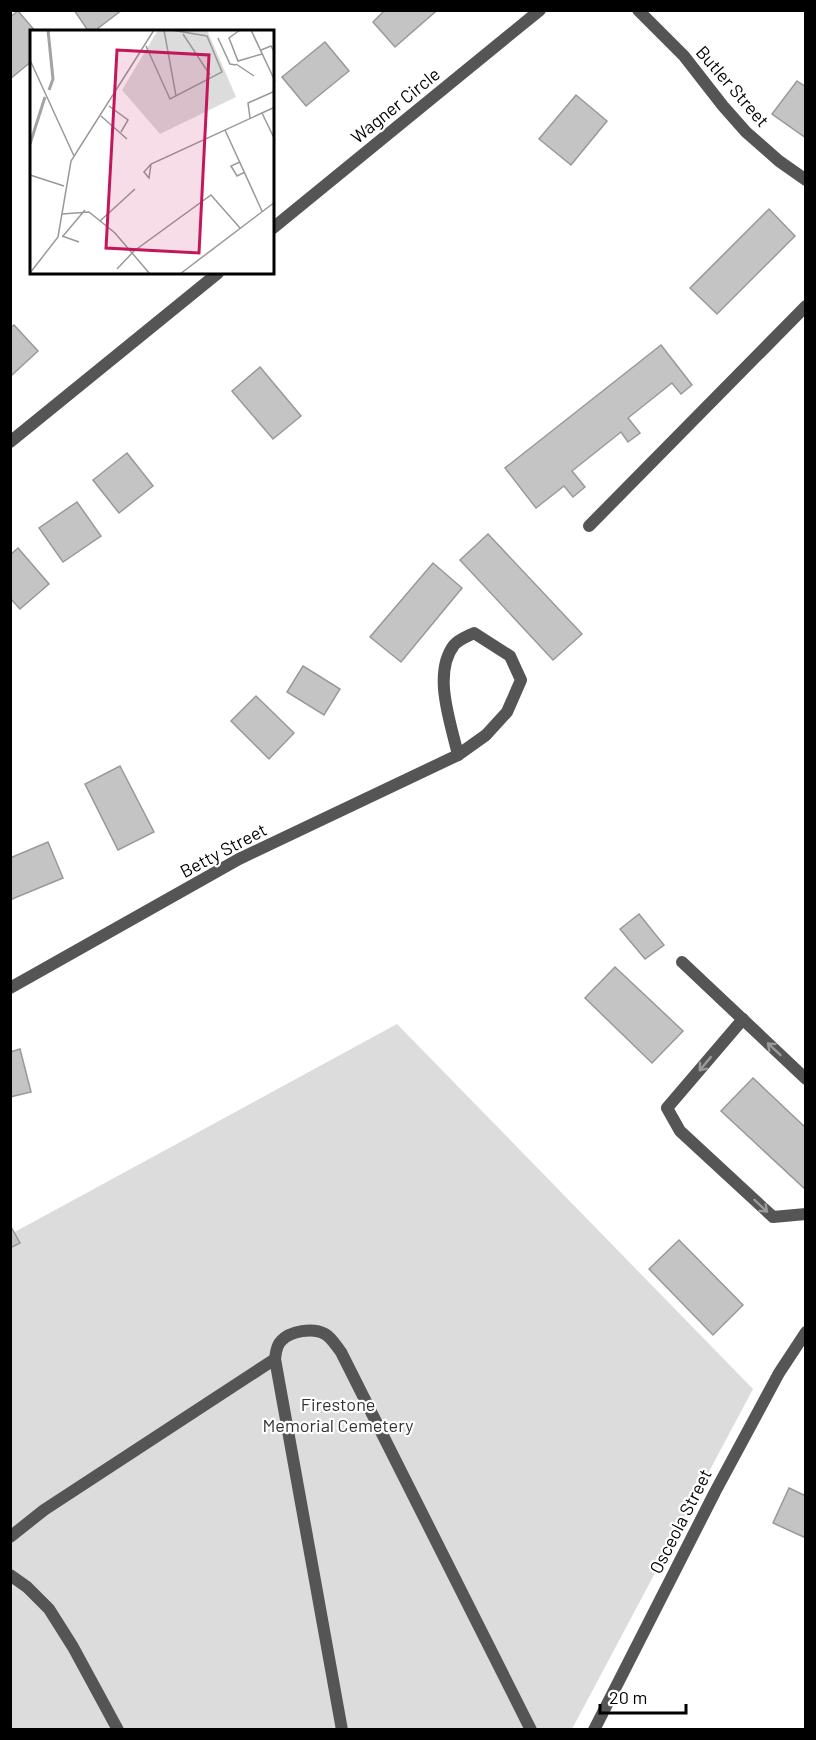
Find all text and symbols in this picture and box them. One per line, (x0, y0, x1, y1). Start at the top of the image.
inset map (30, 30, 274, 274)
street label: Butler Street (692, 41, 774, 131)
street label: Wagner Circle (346, 62, 444, 148)
street label: Betty Street (176, 818, 270, 882)
one-way arrow (767, 1042, 782, 1056)
one-way arrow (698, 1056, 711, 1072)
one-way arrow (753, 1199, 768, 1213)
park label: Firestone Memorial Cemetery (262, 1393, 414, 1436)
street label: Osceola Street (644, 1465, 716, 1577)
scale bar (600, 1677, 686, 1715)
text: 20 m (609, 1686, 647, 1708)

